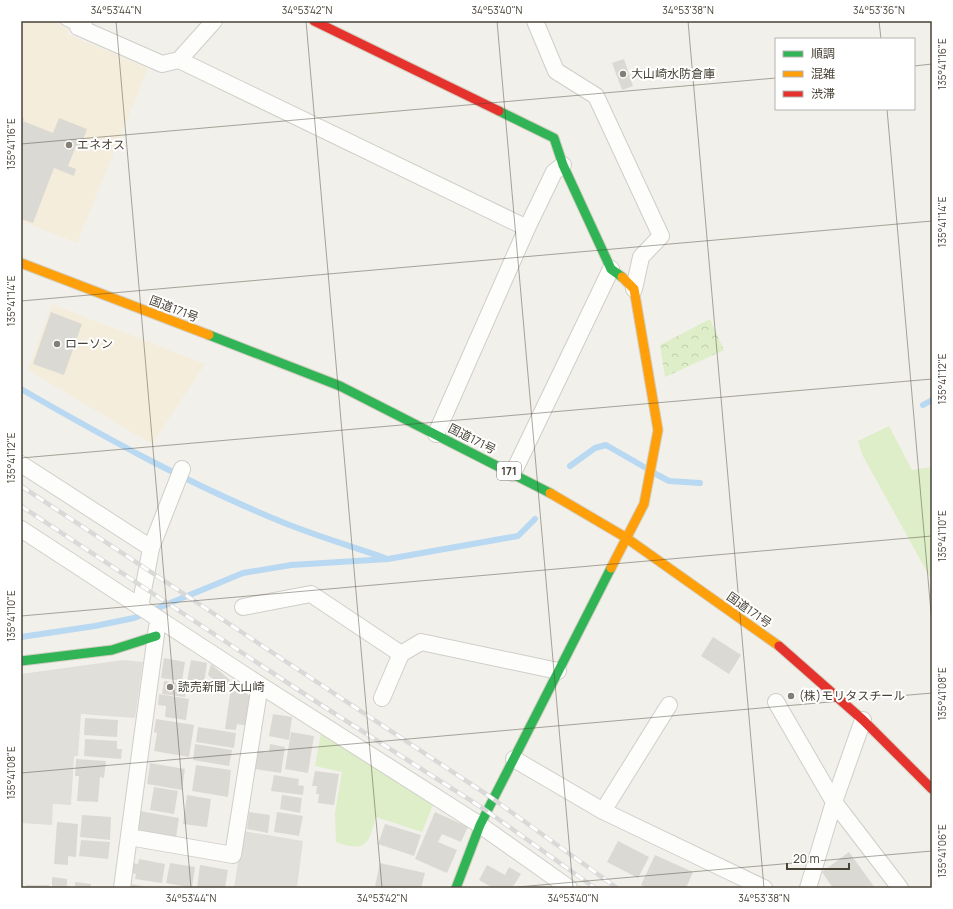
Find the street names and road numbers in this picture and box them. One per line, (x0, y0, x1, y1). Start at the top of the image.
street label: 国道171号 (147, 291, 201, 326)
street label: 国道171号 (445, 419, 499, 458)
road number: 171 (497, 462, 521, 480)
street label: 国道171号 (723, 588, 775, 631)

